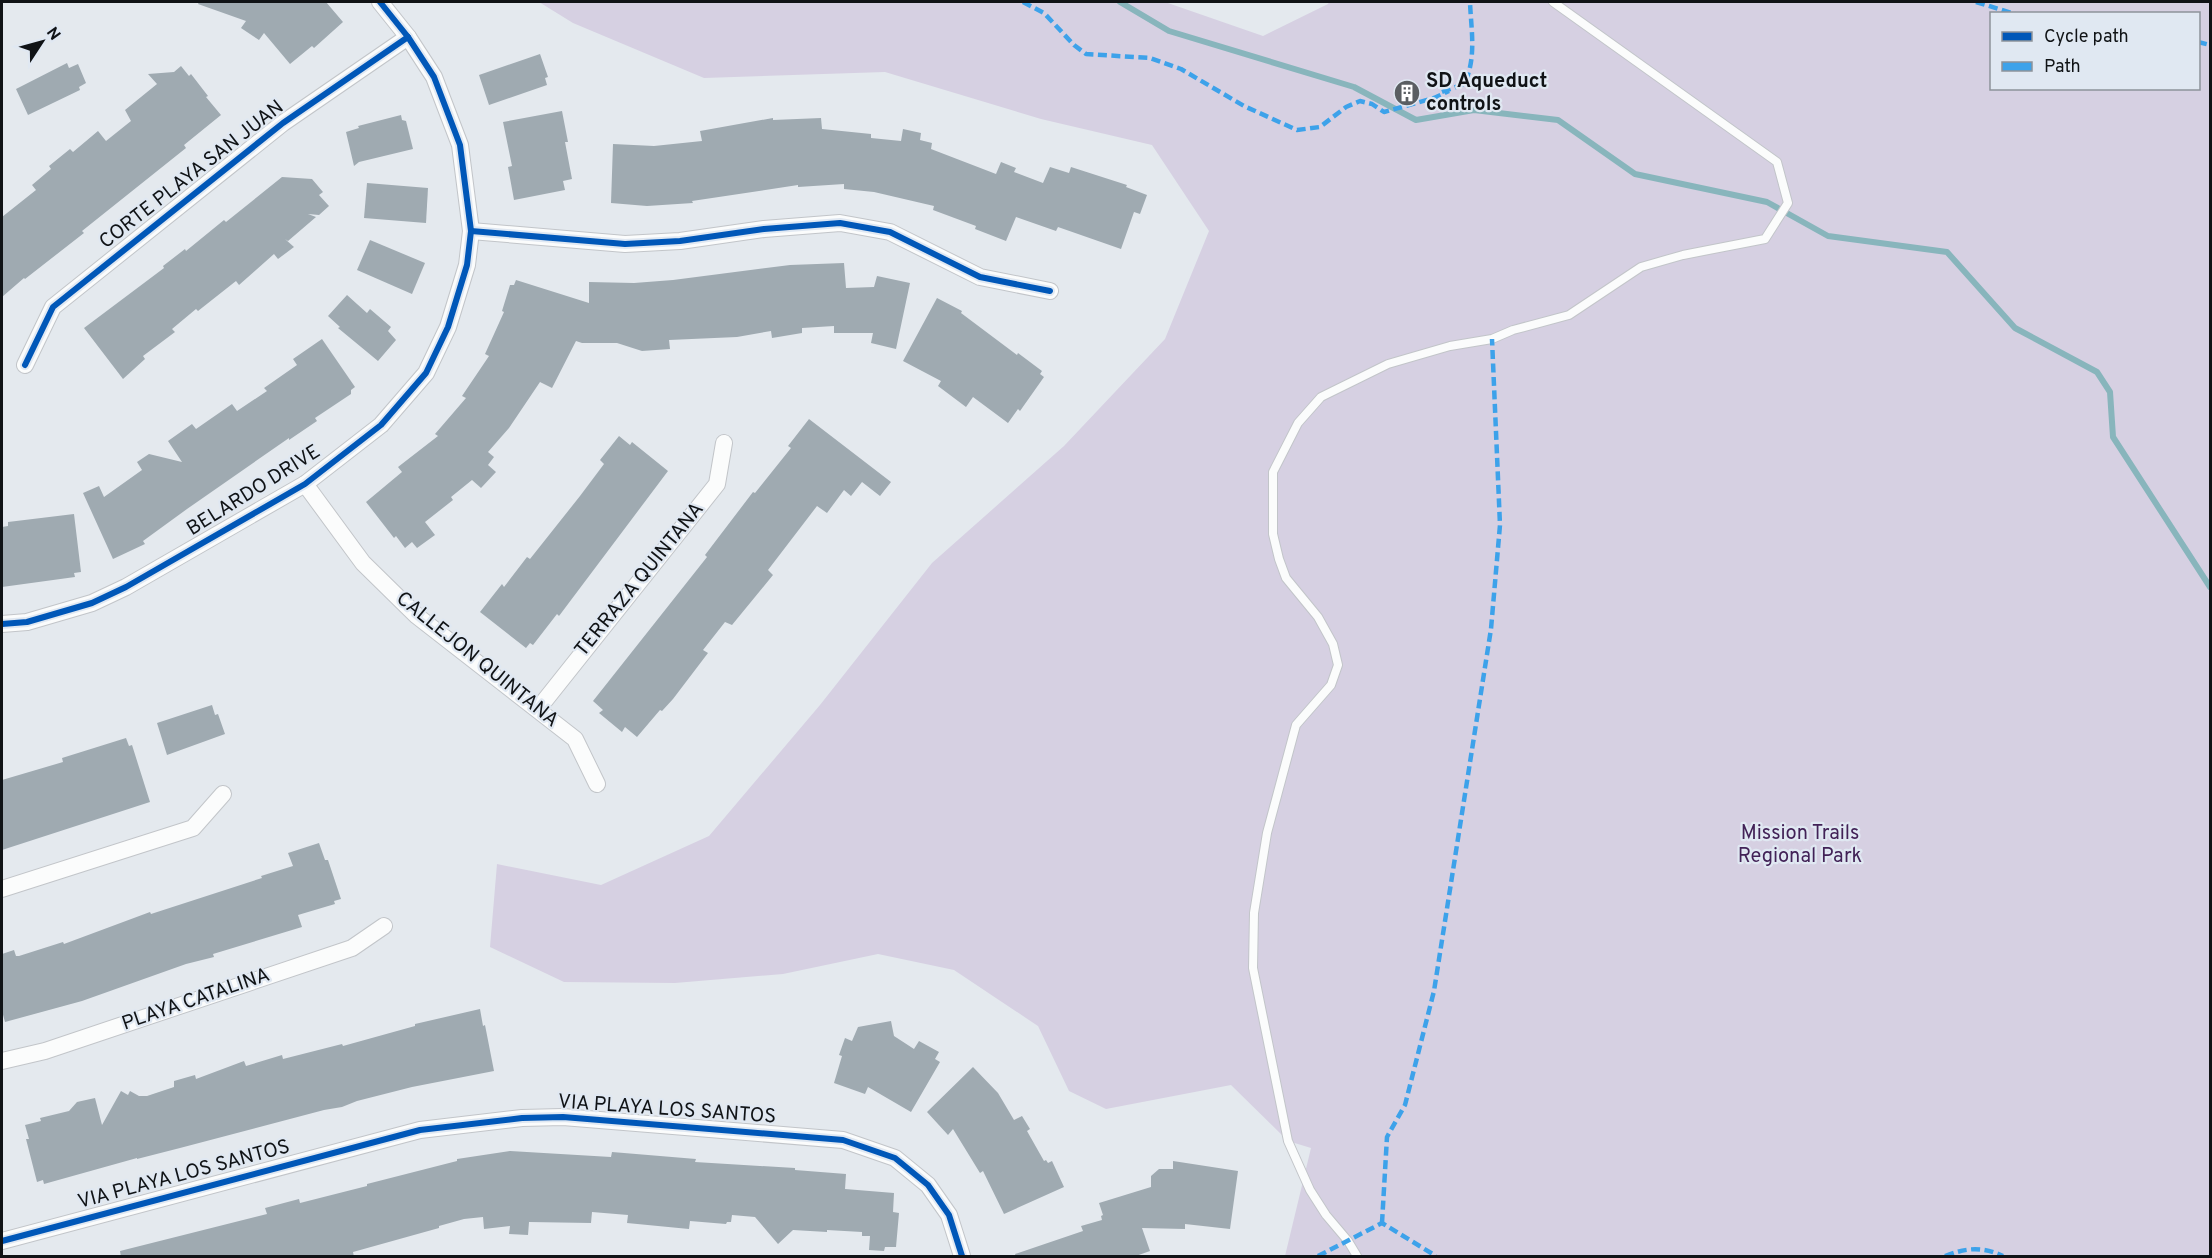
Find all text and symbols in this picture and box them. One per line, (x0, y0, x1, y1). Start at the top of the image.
north arrow (12, 12, 72, 72)
legend (1990, 12, 2200, 90)
text: N (41, 24, 64, 45)
text: Cycle path (2044, 26, 2129, 49)
text: Path (2044, 56, 2081, 79)
place label: SD Aqueduct controls (1426, 69, 1547, 118)
building icon: SD Aqueduct controls (1392, 78, 1422, 108)
street label: CORTE PLAYA SAN JUAN (94, 95, 290, 255)
street label: BELARDO DRIVE (182, 439, 326, 543)
street label: TERRAZA QUINTANA (570, 497, 710, 663)
street label: CALLEJON QUINTANA (390, 586, 564, 734)
park label: Mission Trails Regional Park (1738, 821, 1862, 870)
street label: PLAYA CATALINA (119, 962, 273, 1038)
street label: VIA PLAYA LOS SANTOS (557, 1089, 777, 1131)
street label: VIA PLAYA LOS SANTOS (75, 1134, 293, 1216)

